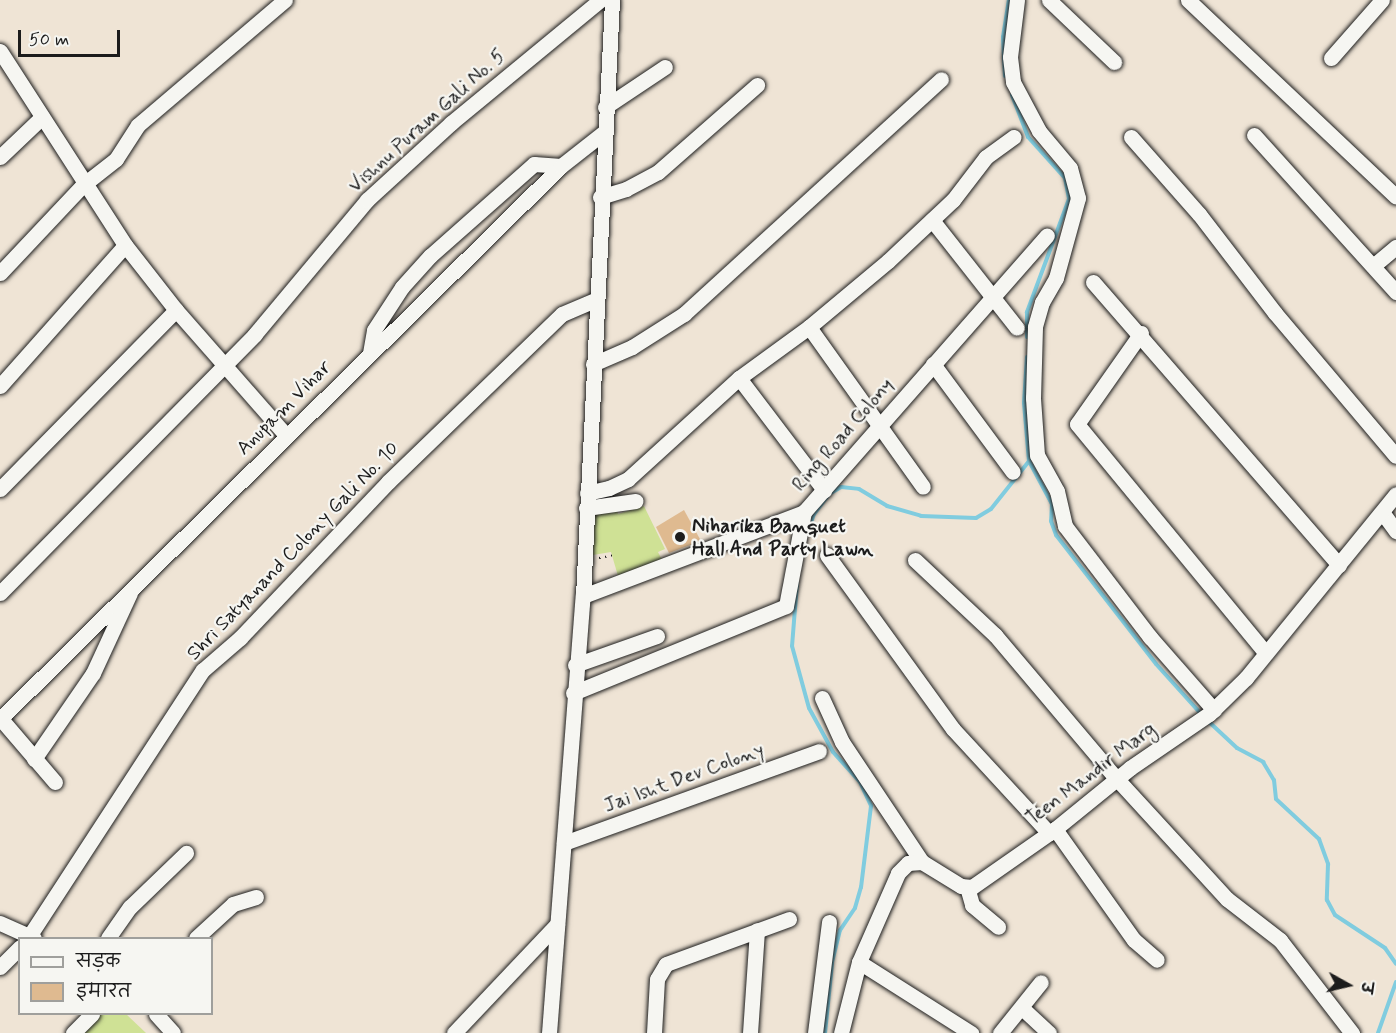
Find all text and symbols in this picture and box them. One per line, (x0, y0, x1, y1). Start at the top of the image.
scale bar (21, 18, 123, 56)
text: 50 m (29, 28, 69, 52)
street label: Vishnu Puram Gali No. 5 (342, 43, 512, 199)
street label: Anupam Vihar (232, 356, 336, 460)
street label: Ring Road Colony (785, 371, 901, 499)
street label: Shri Satyanand Colony Gali No. 10 (182, 437, 404, 665)
place label: Niharika Banquet Hall And Party Lawn (692, 514, 874, 561)
marker: Niharika Banquet Hall And Party Lawn (673, 530, 687, 544)
street label: Teen Mandir Marg (1021, 717, 1161, 831)
street label: Jai Isht Dev Colony (598, 737, 770, 819)
legend (18, 937, 213, 1015)
text: सड़क (76, 950, 120, 974)
north arrow (1318, 955, 1378, 1015)
text: इमारत (76, 980, 131, 1004)
text: उ (1355, 981, 1377, 994)

